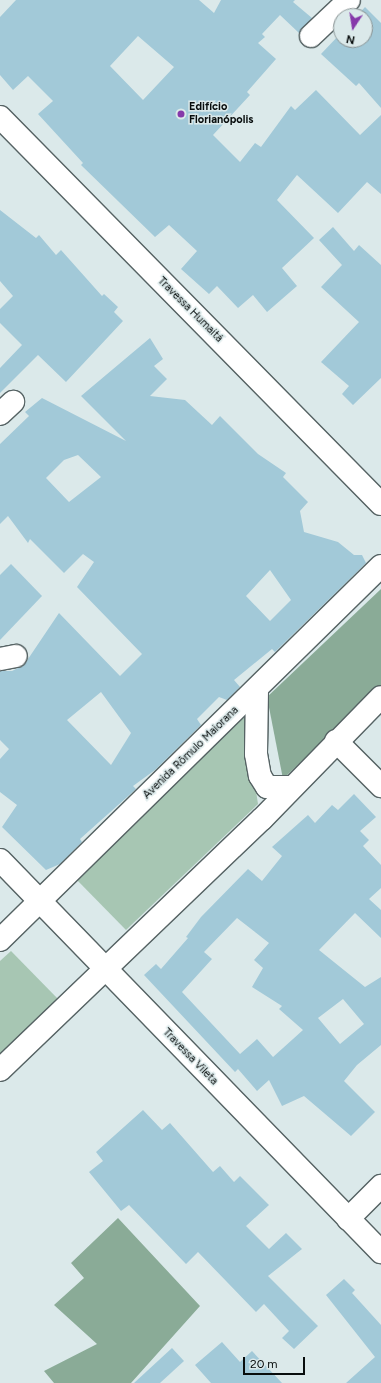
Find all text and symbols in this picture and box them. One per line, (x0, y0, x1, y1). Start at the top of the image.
north arrow (333, 8, 373, 48)
text: N (345, 32, 356, 46)
place label: Edifício Florianópolis (189, 101, 253, 127)
marker: Edifício Florianópolis (176, 109, 186, 119)
street label: Travessa Humaitá (155, 275, 225, 345)
street label: Avenida Rômulo Maiorana (141, 704, 241, 802)
street label: Travessa Vileta (160, 1026, 220, 1088)
scale bar (245, 1349, 307, 1375)
text: 20 m (250, 1357, 278, 1371)

